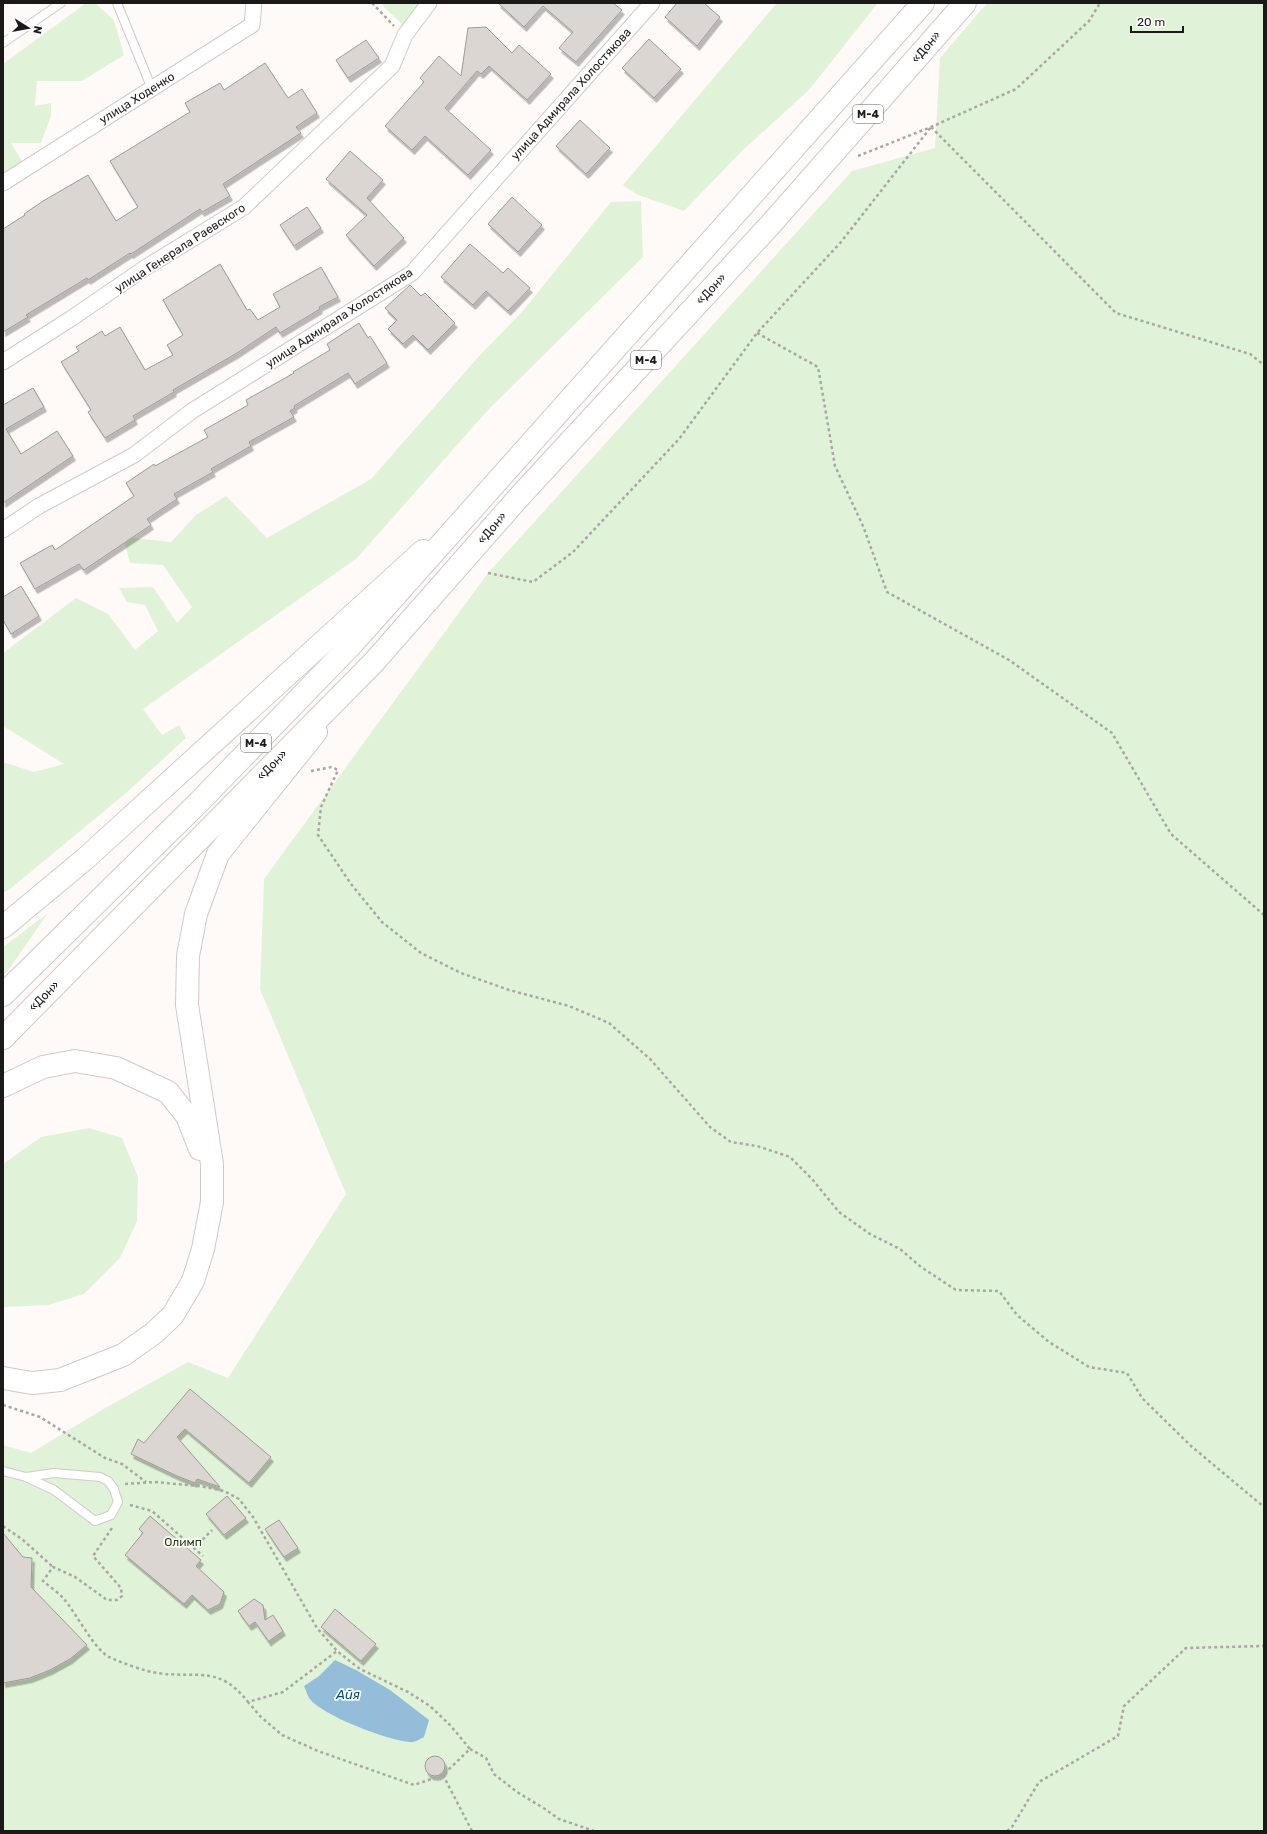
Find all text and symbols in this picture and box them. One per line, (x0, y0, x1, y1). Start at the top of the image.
north arrow (8, 8, 48, 48)
scale bar (1131, 8, 1183, 34)
text: 20 m (1137, 15, 1165, 29)
text: N (30, 25, 44, 35)
street label: улица Адмирала Холостякова (508, 25, 634, 163)
street label: «Дон» (908, 28, 944, 66)
street label: улица Ходенко (97, 69, 177, 127)
road number: М-4 (853, 105, 883, 123)
street label: улица Генерала Раевского (112, 201, 248, 295)
street label: улица Адмирала Холостякова (263, 265, 415, 371)
street label: «Дон» (693, 271, 729, 307)
road number: М-4 (631, 351, 661, 369)
street label: «Дон» (474, 509, 510, 547)
road number: М-4 (241, 734, 271, 752)
street label: «Дон» (254, 747, 290, 783)
street label: «Дон» (26, 978, 62, 1014)
park label: Олимп (164, 1535, 202, 1549)
water label: Айя (335, 1687, 360, 1702)

